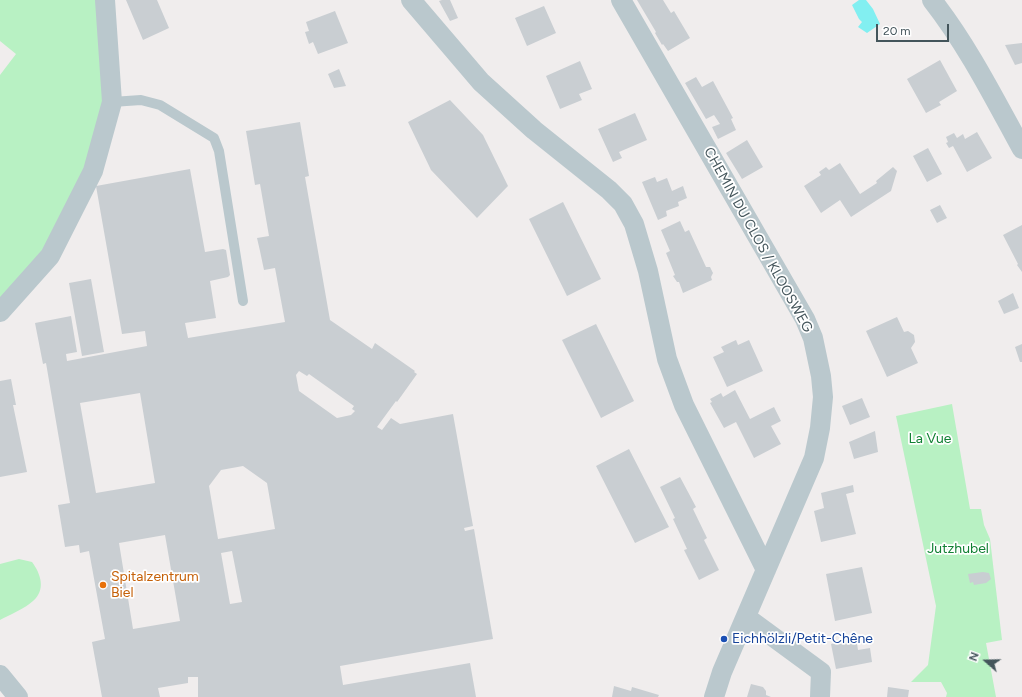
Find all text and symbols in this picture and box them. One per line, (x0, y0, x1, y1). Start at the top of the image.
scale bar (878, 16, 951, 42)
text: 20 m (883, 24, 911, 38)
street label: CHEMIN DU CLOS / KLOOSWEG (700, 145, 816, 335)
park label: La Vue (909, 431, 951, 447)
park label: Jutzhubel (927, 541, 989, 557)
place label: Spitalzentrum Biel (111, 569, 199, 602)
marker: Spitalzentrum Biel (98, 580, 108, 590)
place label: Eichhölzli/Petit-Chêne (732, 631, 873, 647)
marker: Eichhölzli/Petit-Chêne (719, 634, 729, 644)
north arrow (966, 641, 1006, 681)
text: N (967, 651, 982, 663)

